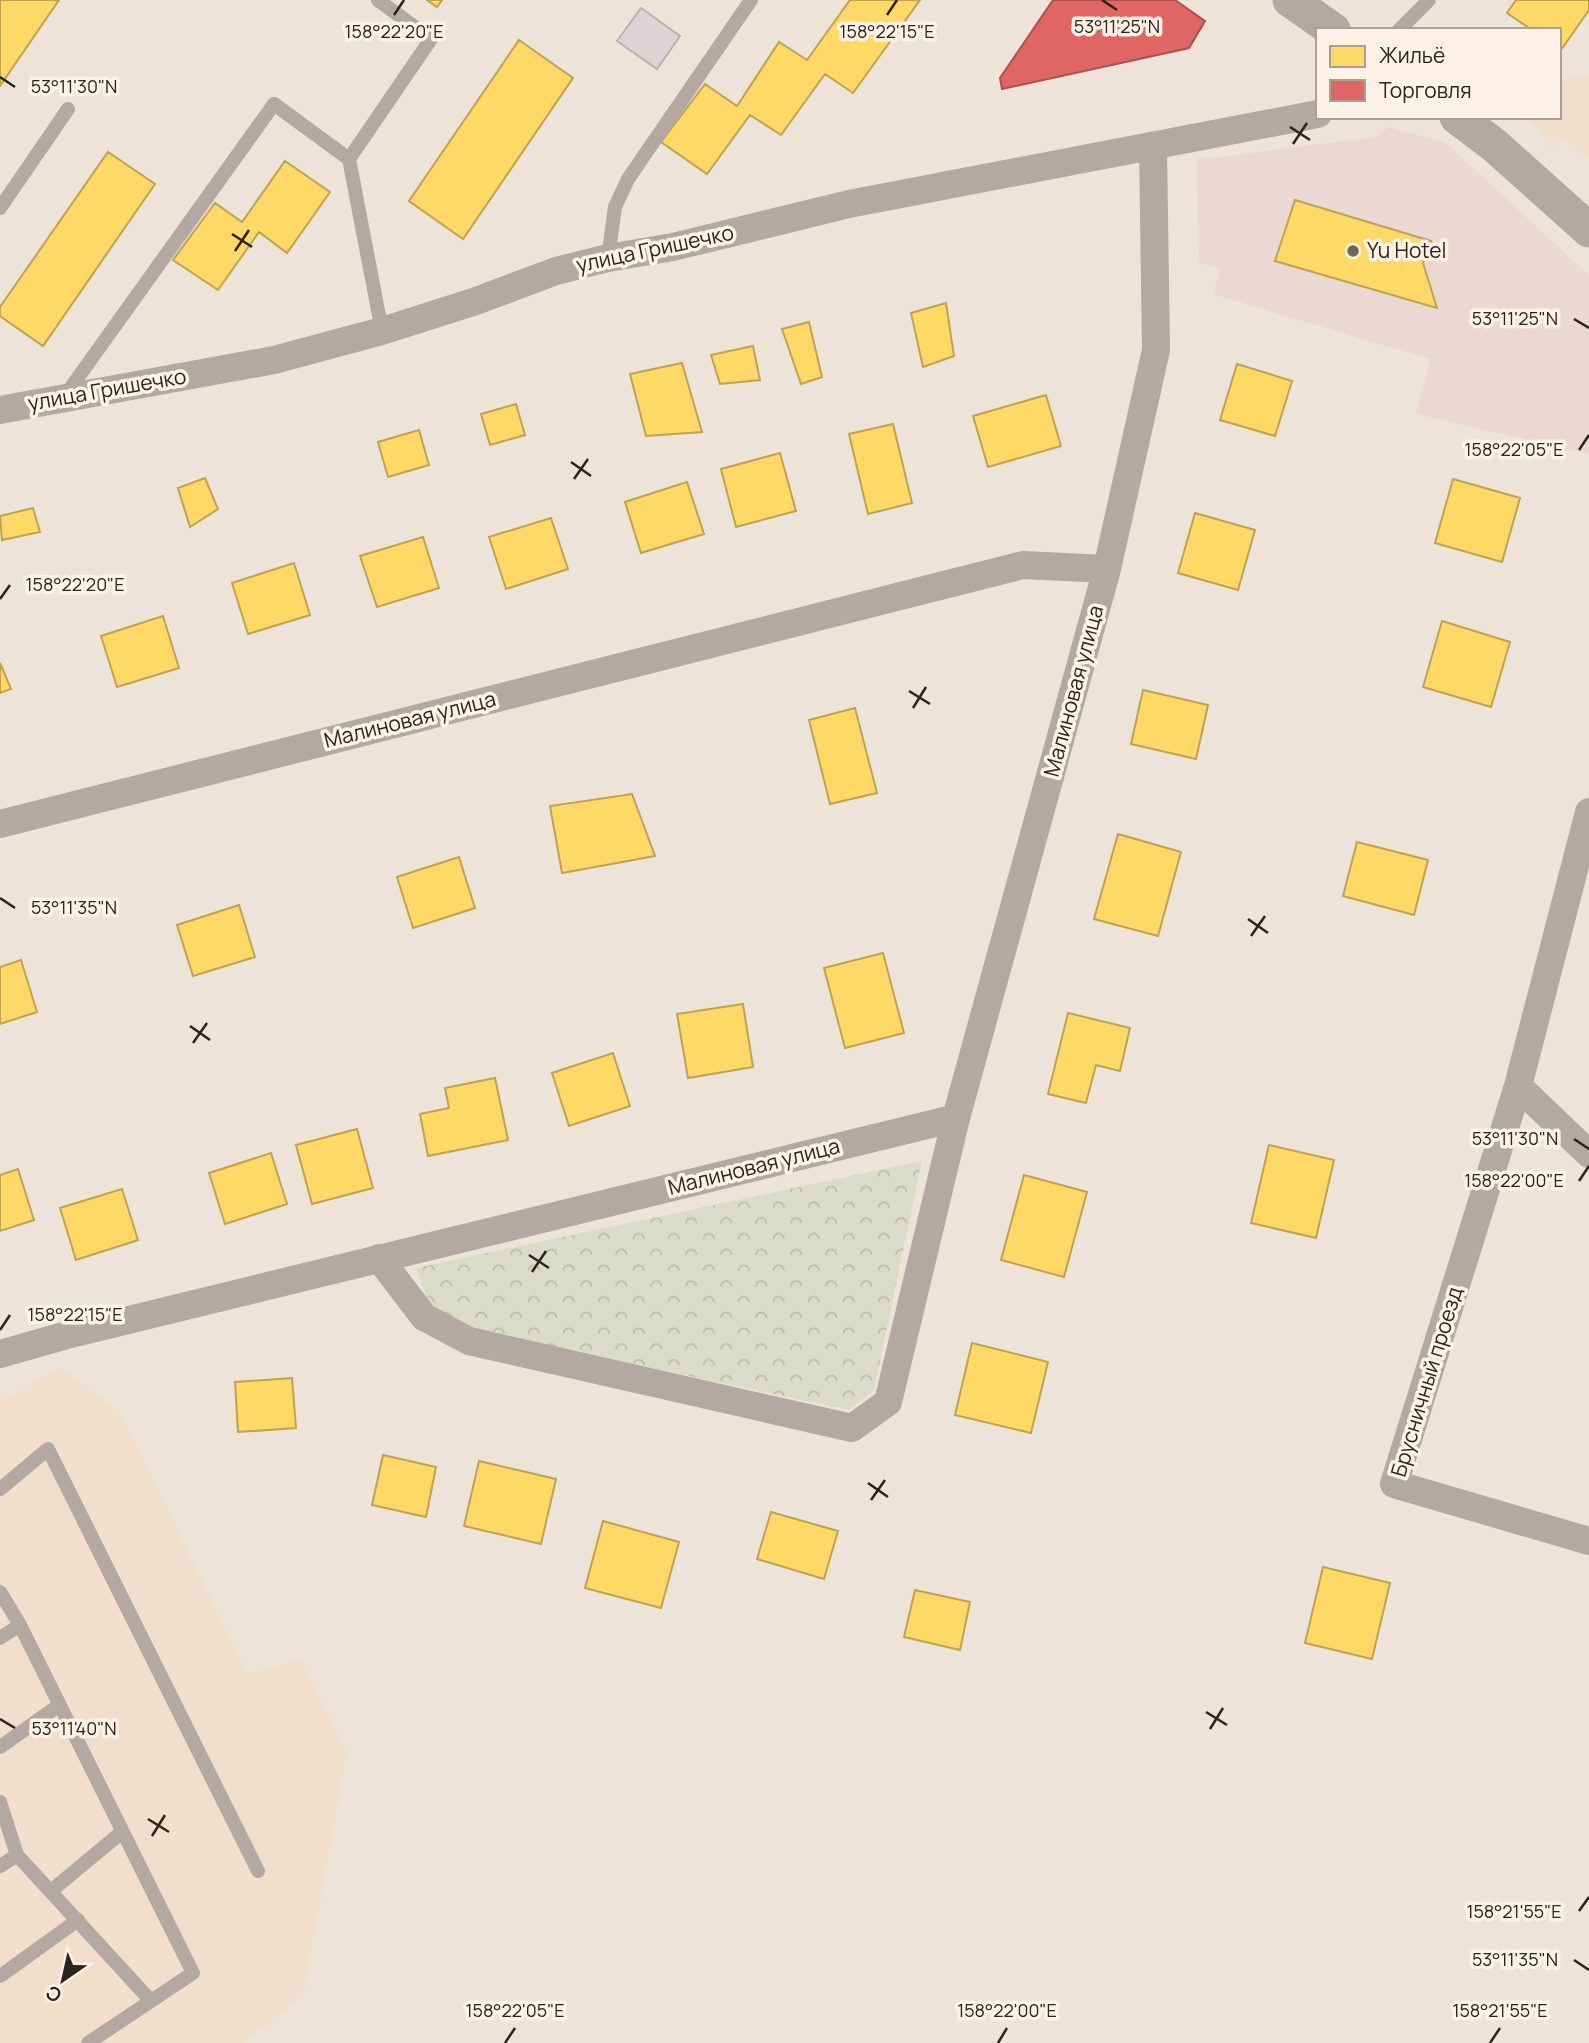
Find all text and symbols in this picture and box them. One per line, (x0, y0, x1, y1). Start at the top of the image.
text: 53°11'25"N (1074, 14, 1160, 38)
text: 158°22'20"E (345, 19, 443, 43)
text: 158°22'15"E (839, 19, 935, 43)
legend (1316, 28, 1561, 119)
text: Жильё (1379, 41, 1445, 69)
text: 53°11'30"N (31, 74, 117, 98)
text: Торговля (1379, 76, 1472, 104)
street label: улица Гришечко (574, 218, 736, 278)
place label: Yu Hotel (1367, 236, 1446, 264)
marker: Yu Hotel (1345, 243, 1361, 259)
text: 53°11'25"N (1472, 306, 1558, 330)
street label: улица Гришечко (25, 361, 188, 417)
text: 158°22'05"E (1464, 437, 1564, 461)
text: 158°22'20"E (26, 572, 124, 596)
street label: Малиновая улица (1037, 602, 1109, 779)
street label: Малиновая улица (321, 684, 499, 754)
text: 53°11'35"N (31, 895, 117, 919)
text: 53°11'30"N (1472, 1126, 1558, 1150)
street label: Малиновая улица (665, 1131, 843, 1201)
text: 158°22'00"E (1464, 1168, 1564, 1192)
street label: Брусничный проезд (1384, 1283, 1468, 1480)
text: 158°22'15"E (27, 1302, 123, 1326)
text: 53°11'40"N (31, 1716, 117, 1740)
text: 158°21'55"E (1466, 1899, 1562, 1923)
north arrow (28, 1945, 98, 2015)
text: 53°11'35"N (1472, 1947, 1558, 1971)
text: С (40, 1979, 67, 2009)
text: 158°22'05"E (465, 1998, 565, 2022)
text: 158°22'00"E (957, 1998, 1057, 2022)
text: 158°21'55"E (1452, 1998, 1548, 2022)

